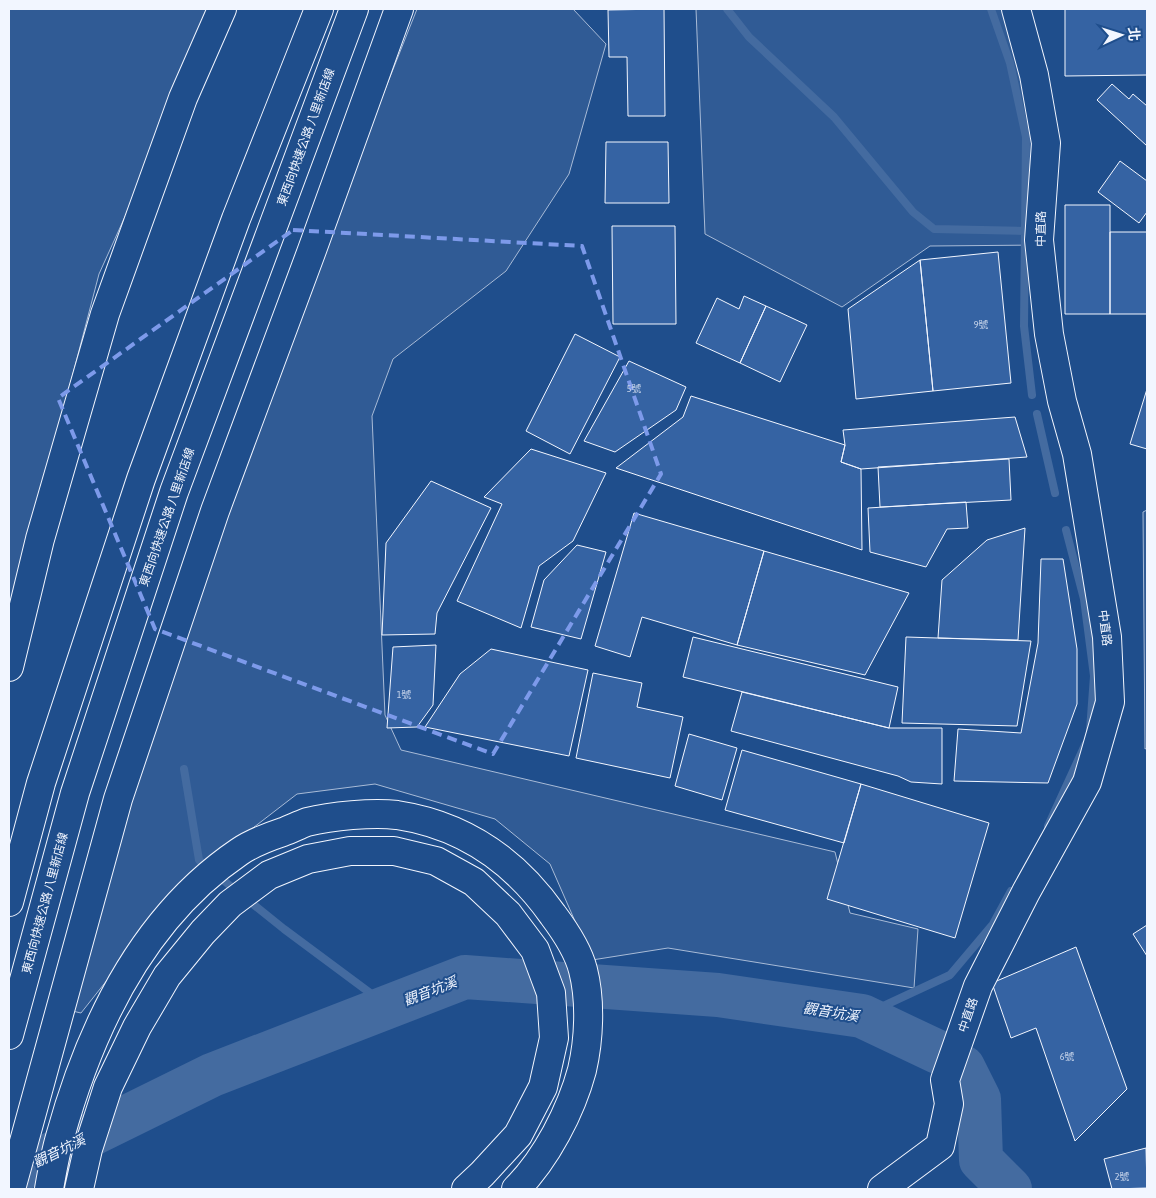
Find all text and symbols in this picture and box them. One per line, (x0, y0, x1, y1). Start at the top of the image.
north arrow (1096, 10, 1146, 60)
text: 北 (1125, 27, 1142, 42)
street label: 東西向快速公路 八里新店線 (275, 66, 337, 208)
street label: 中直路 (1034, 211, 1048, 247)
house number: 9號 (974, 319, 988, 330)
house number: 5號 (627, 383, 641, 394)
street label: 東西向快速公路 八里新店線 (137, 446, 197, 588)
street label: 中直路 (1096, 609, 1114, 647)
house number: 1號 (397, 689, 411, 700)
street label: 東西向快速公路 八里新店線 (19, 831, 71, 975)
water label: 觀音坑溪 (401, 973, 461, 1009)
street label: 中直路 (956, 996, 980, 1034)
water label: 觀音坑溪 (802, 1000, 862, 1025)
house number: 6號 (1060, 1051, 1074, 1062)
water label: 觀音坑溪 (30, 1131, 89, 1170)
house number: 2號 (1115, 1171, 1129, 1182)

